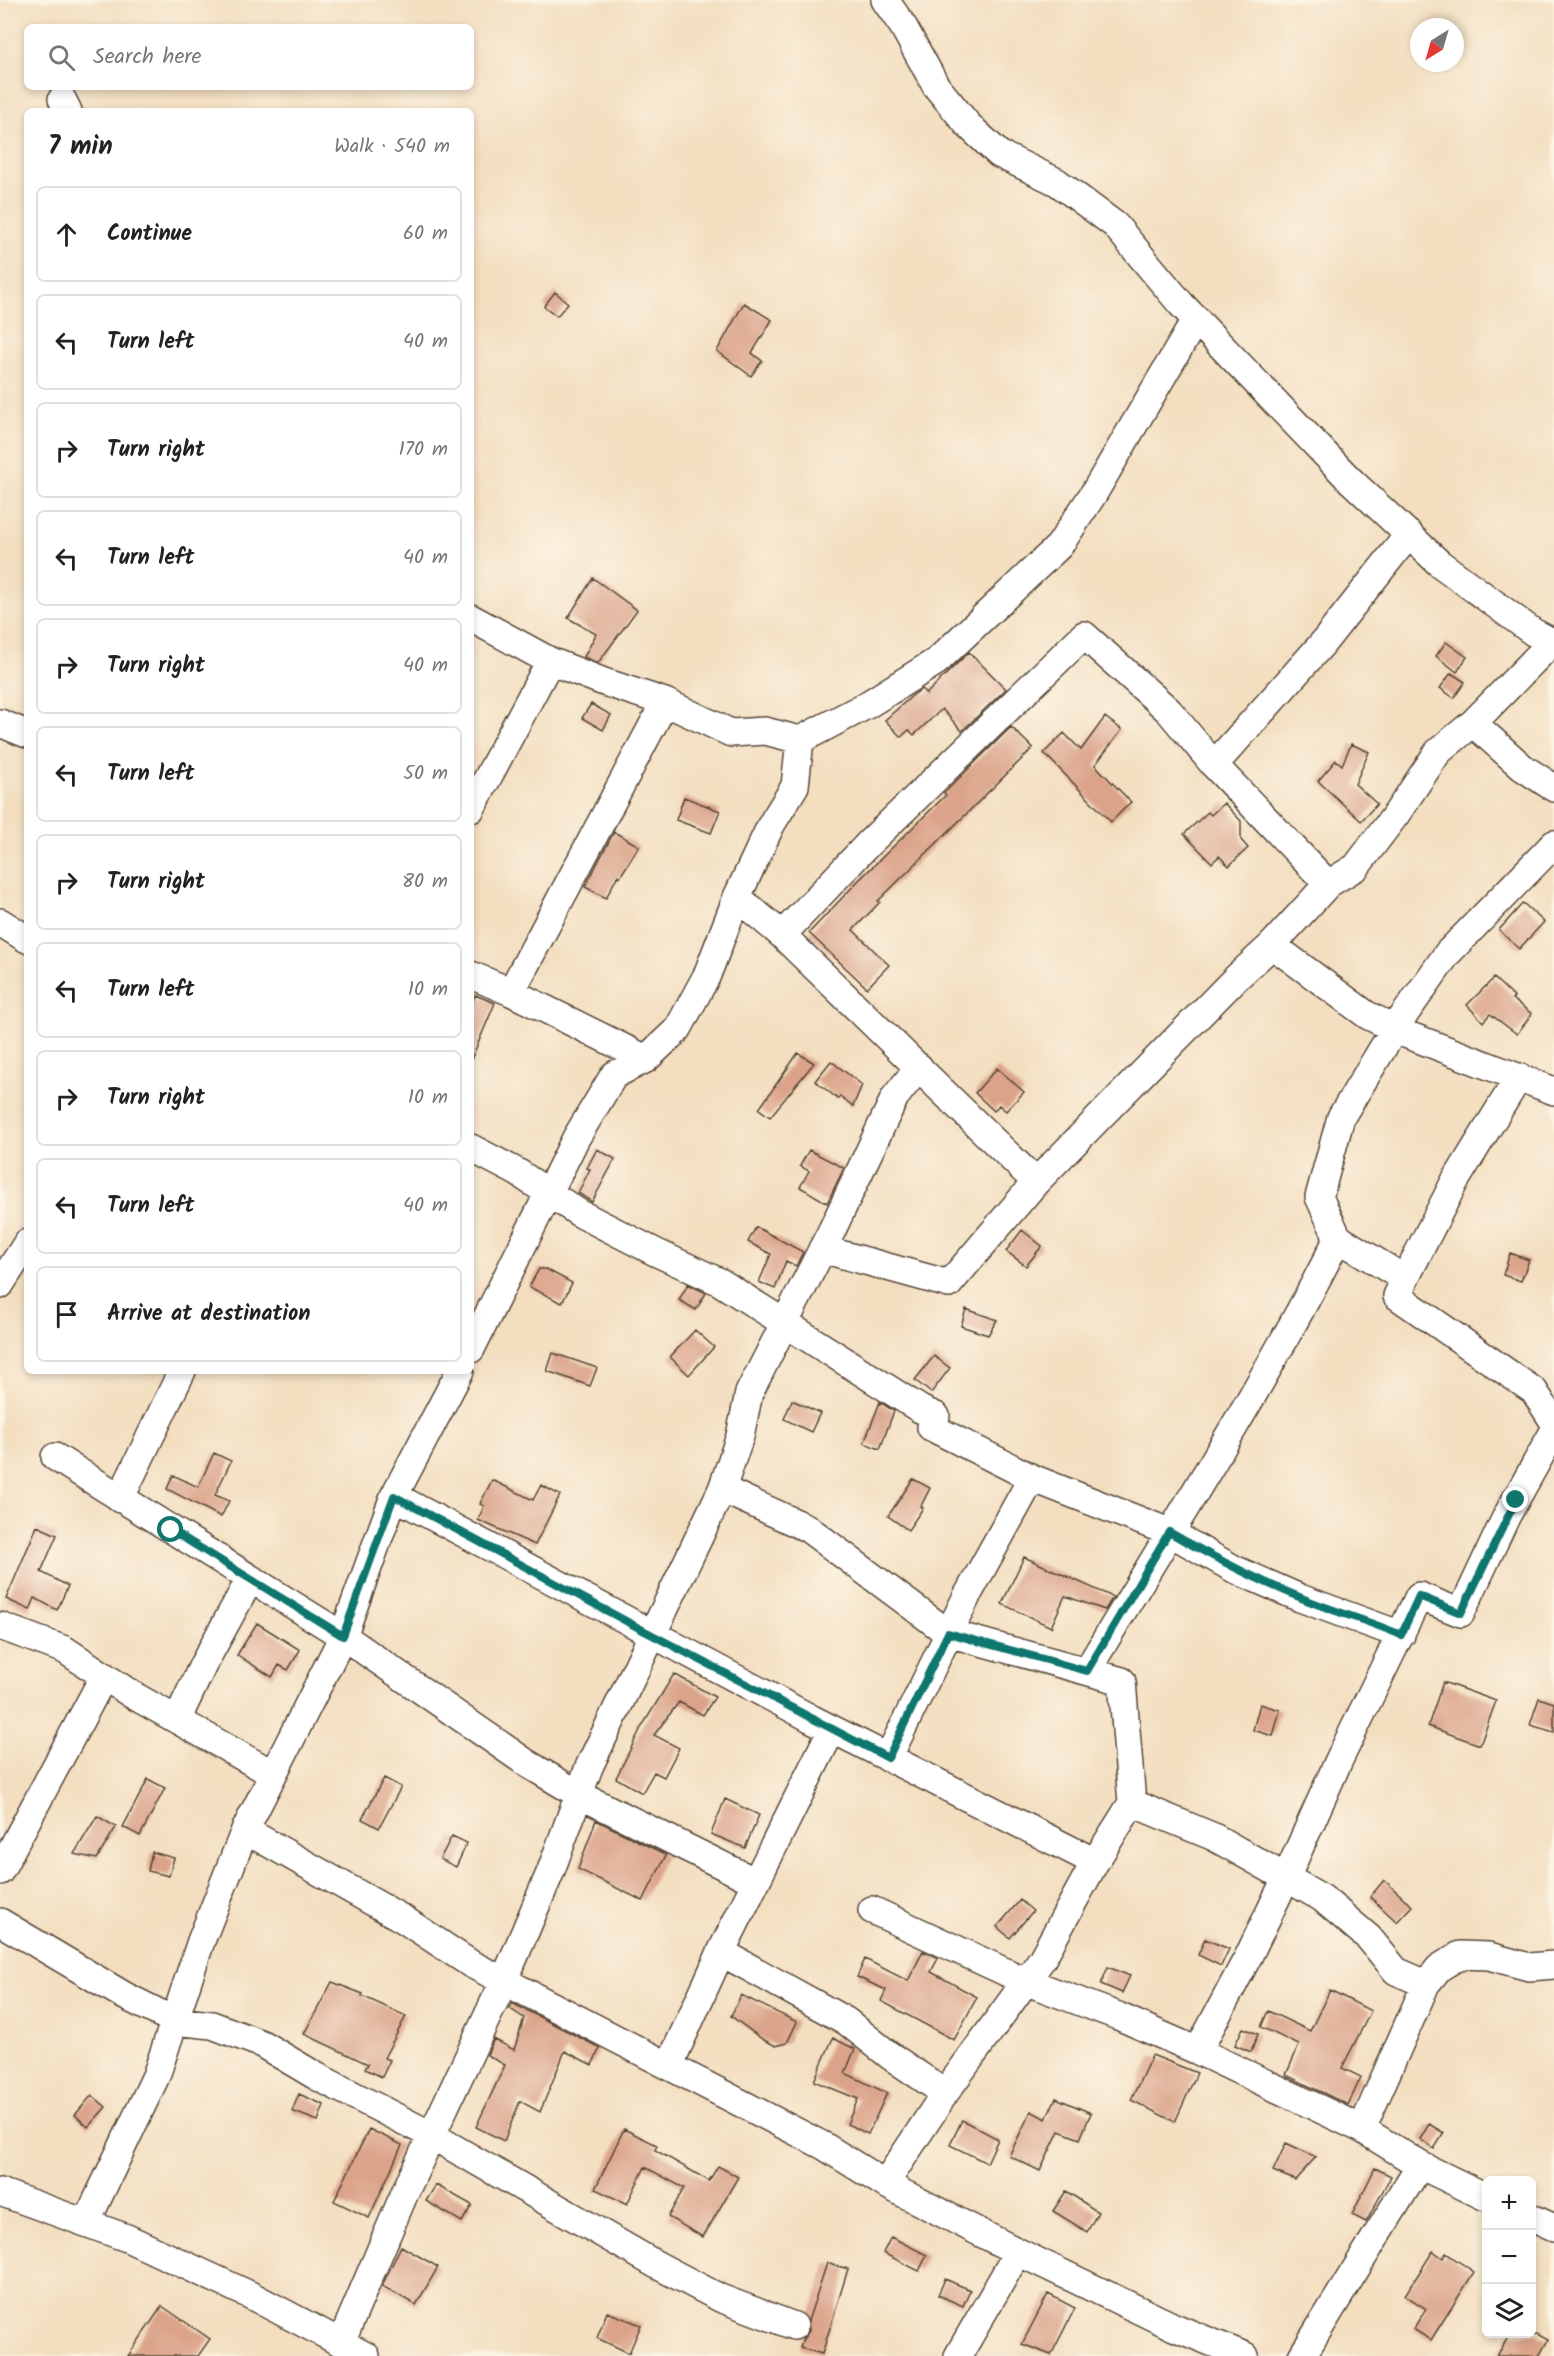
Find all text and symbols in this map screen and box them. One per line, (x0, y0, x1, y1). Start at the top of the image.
north arrow (1410, 18, 1464, 72)
search box (24, 24, 474, 90)
text: Search here (93, 40, 201, 75)
icon: search (45, 41, 78, 74)
text: 7 min (48, 126, 113, 168)
text: Walk · 540 m (334, 131, 450, 163)
text: Continue (107, 217, 192, 252)
icon: ahead (50, 218, 83, 251)
text: 60 m (403, 218, 448, 250)
text: Turn left (107, 325, 194, 360)
icon: left (50, 326, 83, 359)
text: 40 m (403, 326, 448, 358)
text: Turn right (107, 433, 205, 468)
icon: right (50, 434, 83, 467)
text: 170 m (399, 434, 448, 466)
text: Turn left (107, 541, 194, 576)
icon: left (50, 542, 83, 575)
text: 40 m (403, 542, 448, 574)
text: Turn right (107, 649, 205, 684)
icon: right (50, 650, 83, 683)
text: 40 m (403, 650, 448, 682)
text: Turn left (107, 757, 194, 792)
icon: left (50, 758, 83, 791)
text: 50 m (403, 758, 448, 790)
text: Turn right (107, 865, 205, 900)
icon: right (50, 866, 83, 899)
text: 80 m (402, 866, 448, 898)
text: Turn left (107, 973, 194, 1008)
icon: left (50, 974, 83, 1007)
text: 10 m (408, 974, 448, 1006)
text: Turn right (107, 1081, 205, 1116)
icon: right (50, 1082, 83, 1115)
text: 10 m (408, 1082, 448, 1114)
text: Turn left (107, 1189, 194, 1224)
icon: left (50, 1190, 83, 1223)
text: 40 m (403, 1190, 448, 1222)
text: Arrive at destination (107, 1297, 310, 1332)
icon: arrive (50, 1298, 83, 1331)
route end (1502, 1486, 1528, 1512)
route start (157, 1516, 183, 1542)
map controls (1482, 2176, 1536, 2338)
button: + (1482, 2176, 1536, 2230)
button: − (1482, 2230, 1536, 2284)
button: layers (1482, 2284, 1536, 2338)

